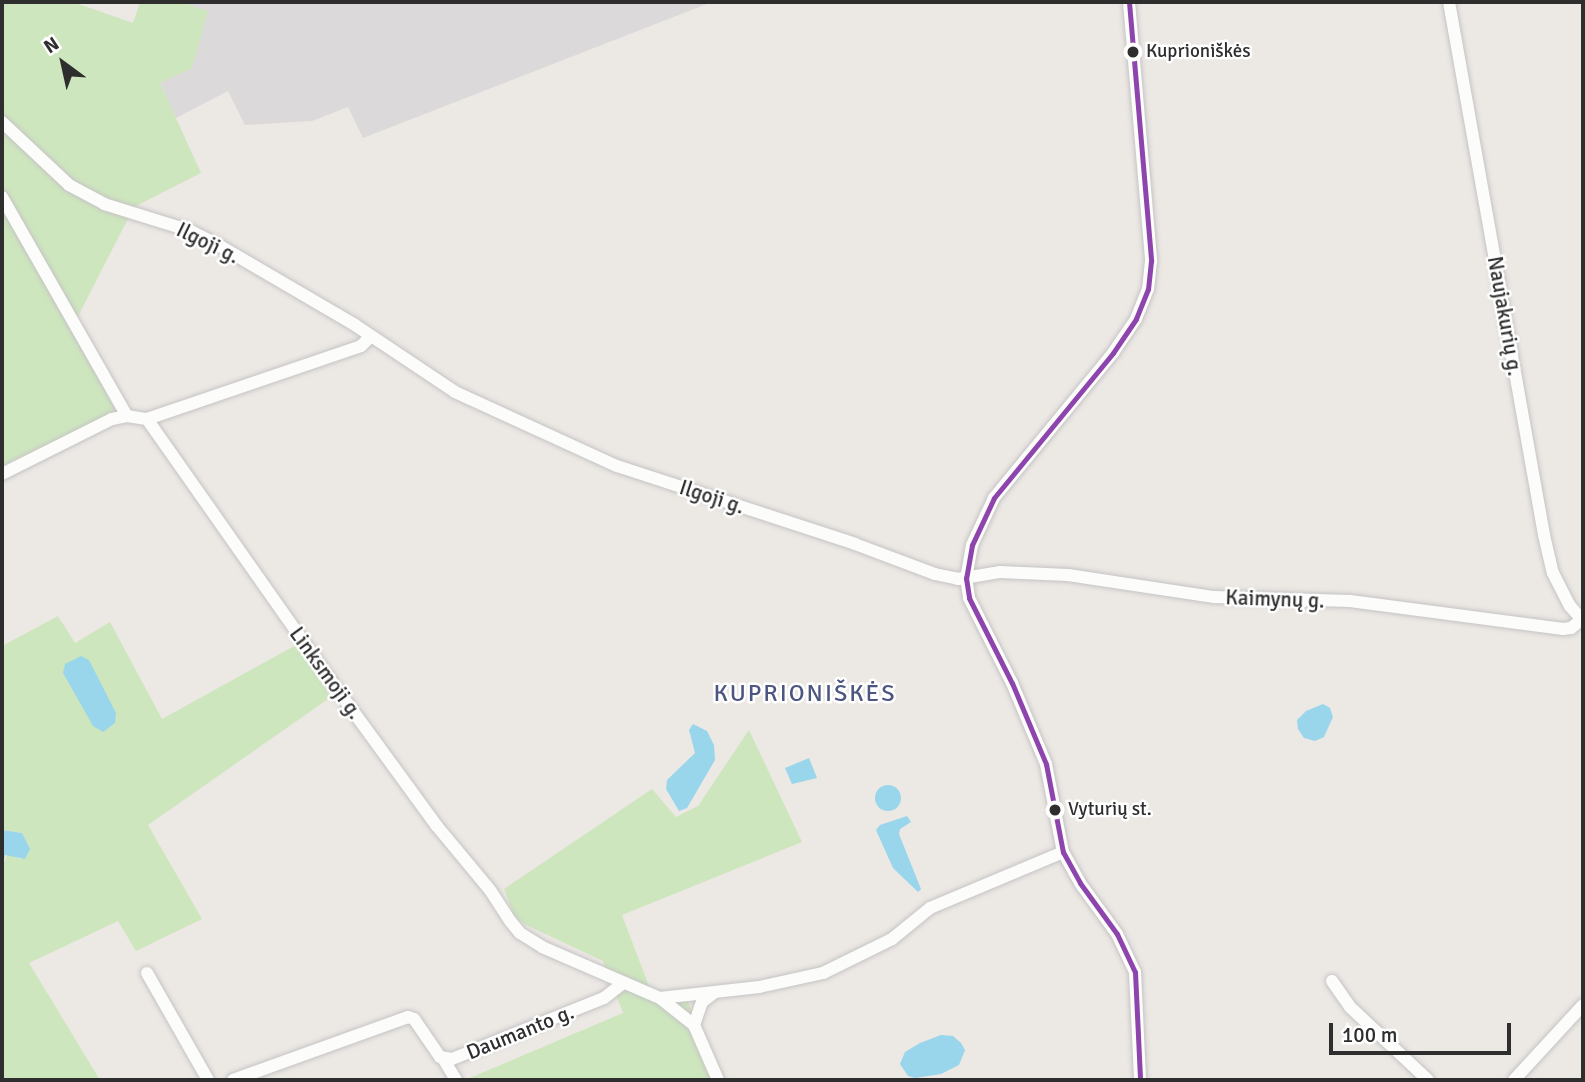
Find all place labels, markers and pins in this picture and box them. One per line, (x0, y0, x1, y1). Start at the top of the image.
place label: Kuprioniškės (1146, 41, 1251, 63)
marker: Kuprioniškės (1126, 45, 1140, 59)
place label: Vyturių st. (1068, 799, 1152, 821)
marker: Vyturių st. (1048, 803, 1062, 817)

